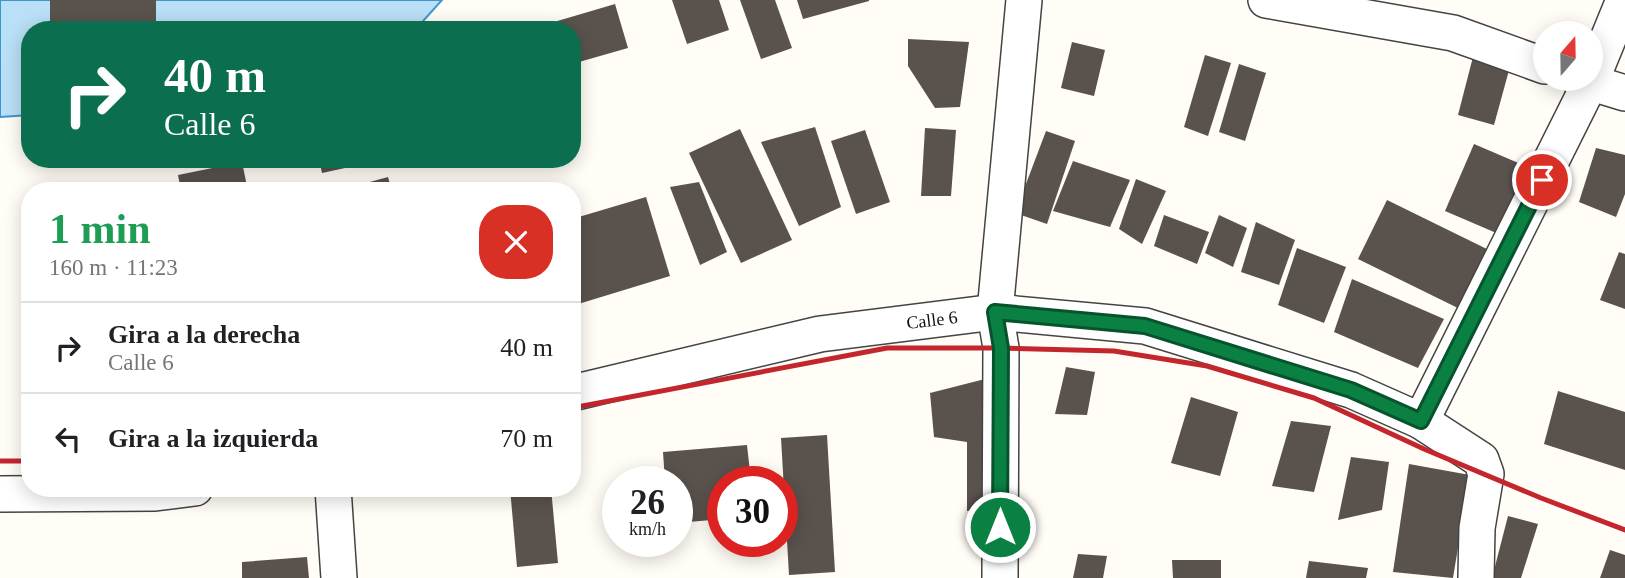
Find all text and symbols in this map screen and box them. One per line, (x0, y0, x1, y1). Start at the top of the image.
north arrow (1533, 21, 1603, 91)
map controls (1533, 21, 1603, 91)
text: 40 m (164, 48, 266, 103)
icon: right (49, 49, 140, 140)
text: Calle 6 (164, 106, 256, 142)
pin (1512, 150, 1572, 210)
icon: arrive (1523, 161, 1561, 199)
button: close (479, 205, 553, 279)
text: 1 min (49, 206, 151, 252)
text: 160 m · 11:23 (49, 255, 178, 280)
street label: Calle 6 (905, 307, 959, 333)
text: Gira a la derecha (108, 320, 300, 349)
icon: right (49, 329, 87, 367)
text: 40 m (500, 333, 553, 362)
text: Calle 6 (108, 350, 174, 375)
icon: left (49, 420, 87, 458)
text: Gira a la izquierda (108, 424, 318, 453)
text: 70 m (500, 424, 553, 453)
speed limit sign: 30 (707, 466, 798, 557)
text: 26 (630, 483, 665, 522)
position arrow (963, 490, 1037, 564)
text: km/h (629, 519, 666, 539)

